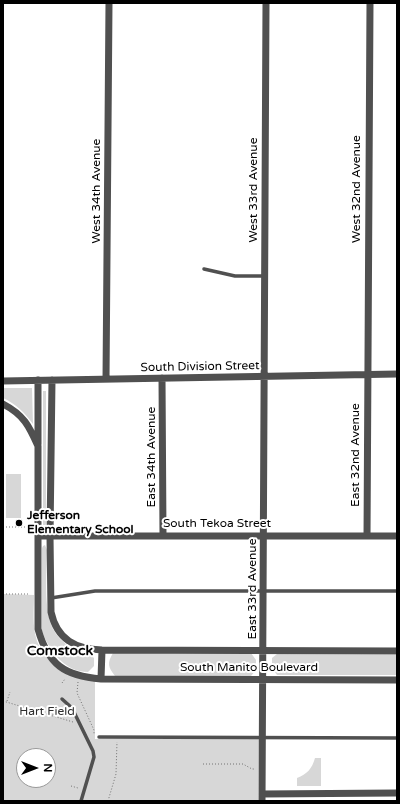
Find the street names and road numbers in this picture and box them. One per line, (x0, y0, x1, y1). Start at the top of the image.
street label: West 32nd Avenue (350, 135, 364, 243)
street label: West 33rd Avenue (247, 138, 261, 242)
street label: West 34th Avenue (90, 139, 104, 243)
street label: South Division Street (140, 359, 260, 375)
street label: East 32nd Avenue (349, 403, 363, 507)
street label: East 34th Avenue (145, 407, 159, 507)
street label: South Tekoa Street (163, 517, 271, 531)
street label: East 33rd Avenue (246, 539, 260, 639)
street label: South Manito Boulevard (180, 661, 318, 675)

